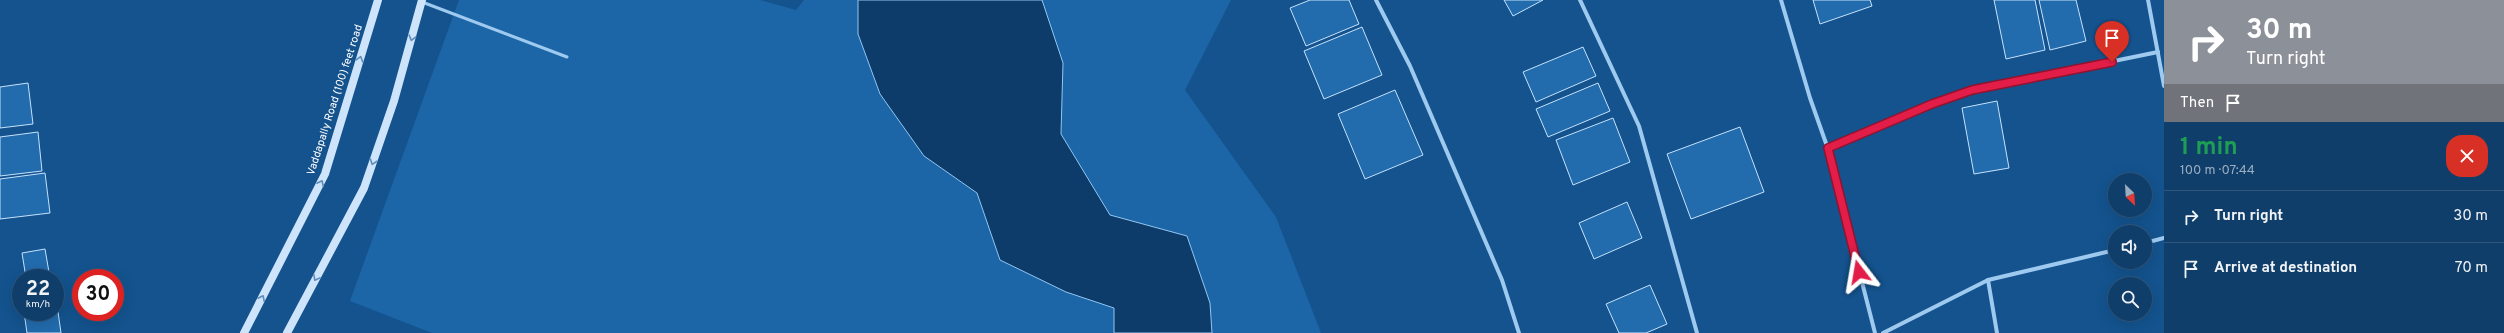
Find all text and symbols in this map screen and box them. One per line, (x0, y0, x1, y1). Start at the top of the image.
text: 30 m (2246, 13, 2312, 49)
icon: right (2180, 16, 2232, 68)
pin (2095, 21, 2129, 62)
street label: Vaddapally Road (100) feet road (304, 23, 366, 177)
icon: arrive (2101, 27, 2123, 49)
one-way arrow (408, 34, 417, 41)
text: Turn right (2246, 48, 2326, 71)
one-way arrow (355, 56, 364, 63)
icon: arrive (2222, 92, 2244, 114)
text: Then (2180, 94, 2214, 113)
text: 1 min (2180, 133, 2238, 163)
button: close (2446, 135, 2488, 177)
one-way arrow (369, 158, 378, 165)
text: 100 m · 07:44 (2180, 163, 2255, 179)
north arrow (2108, 173, 2152, 217)
map controls (2108, 173, 2152, 321)
one-way arrow (316, 179, 323, 187)
icon: right (2180, 206, 2202, 228)
text: Turn right (2214, 207, 2283, 226)
text: 30 m (2453, 207, 2488, 226)
button: sound (2108, 225, 2152, 269)
position arrow (1838, 251, 1880, 293)
icon: arrive (2180, 258, 2202, 280)
text: Arrive at destination (2214, 259, 2357, 278)
text: 70 m (2455, 259, 2488, 278)
speed limit sign: 30 (72, 269, 124, 321)
one-way arrow (313, 274, 321, 281)
text: 22 (26, 277, 50, 303)
button: search (2108, 277, 2152, 321)
one-way arrow (257, 295, 264, 303)
text: km/h (26, 298, 50, 311)

